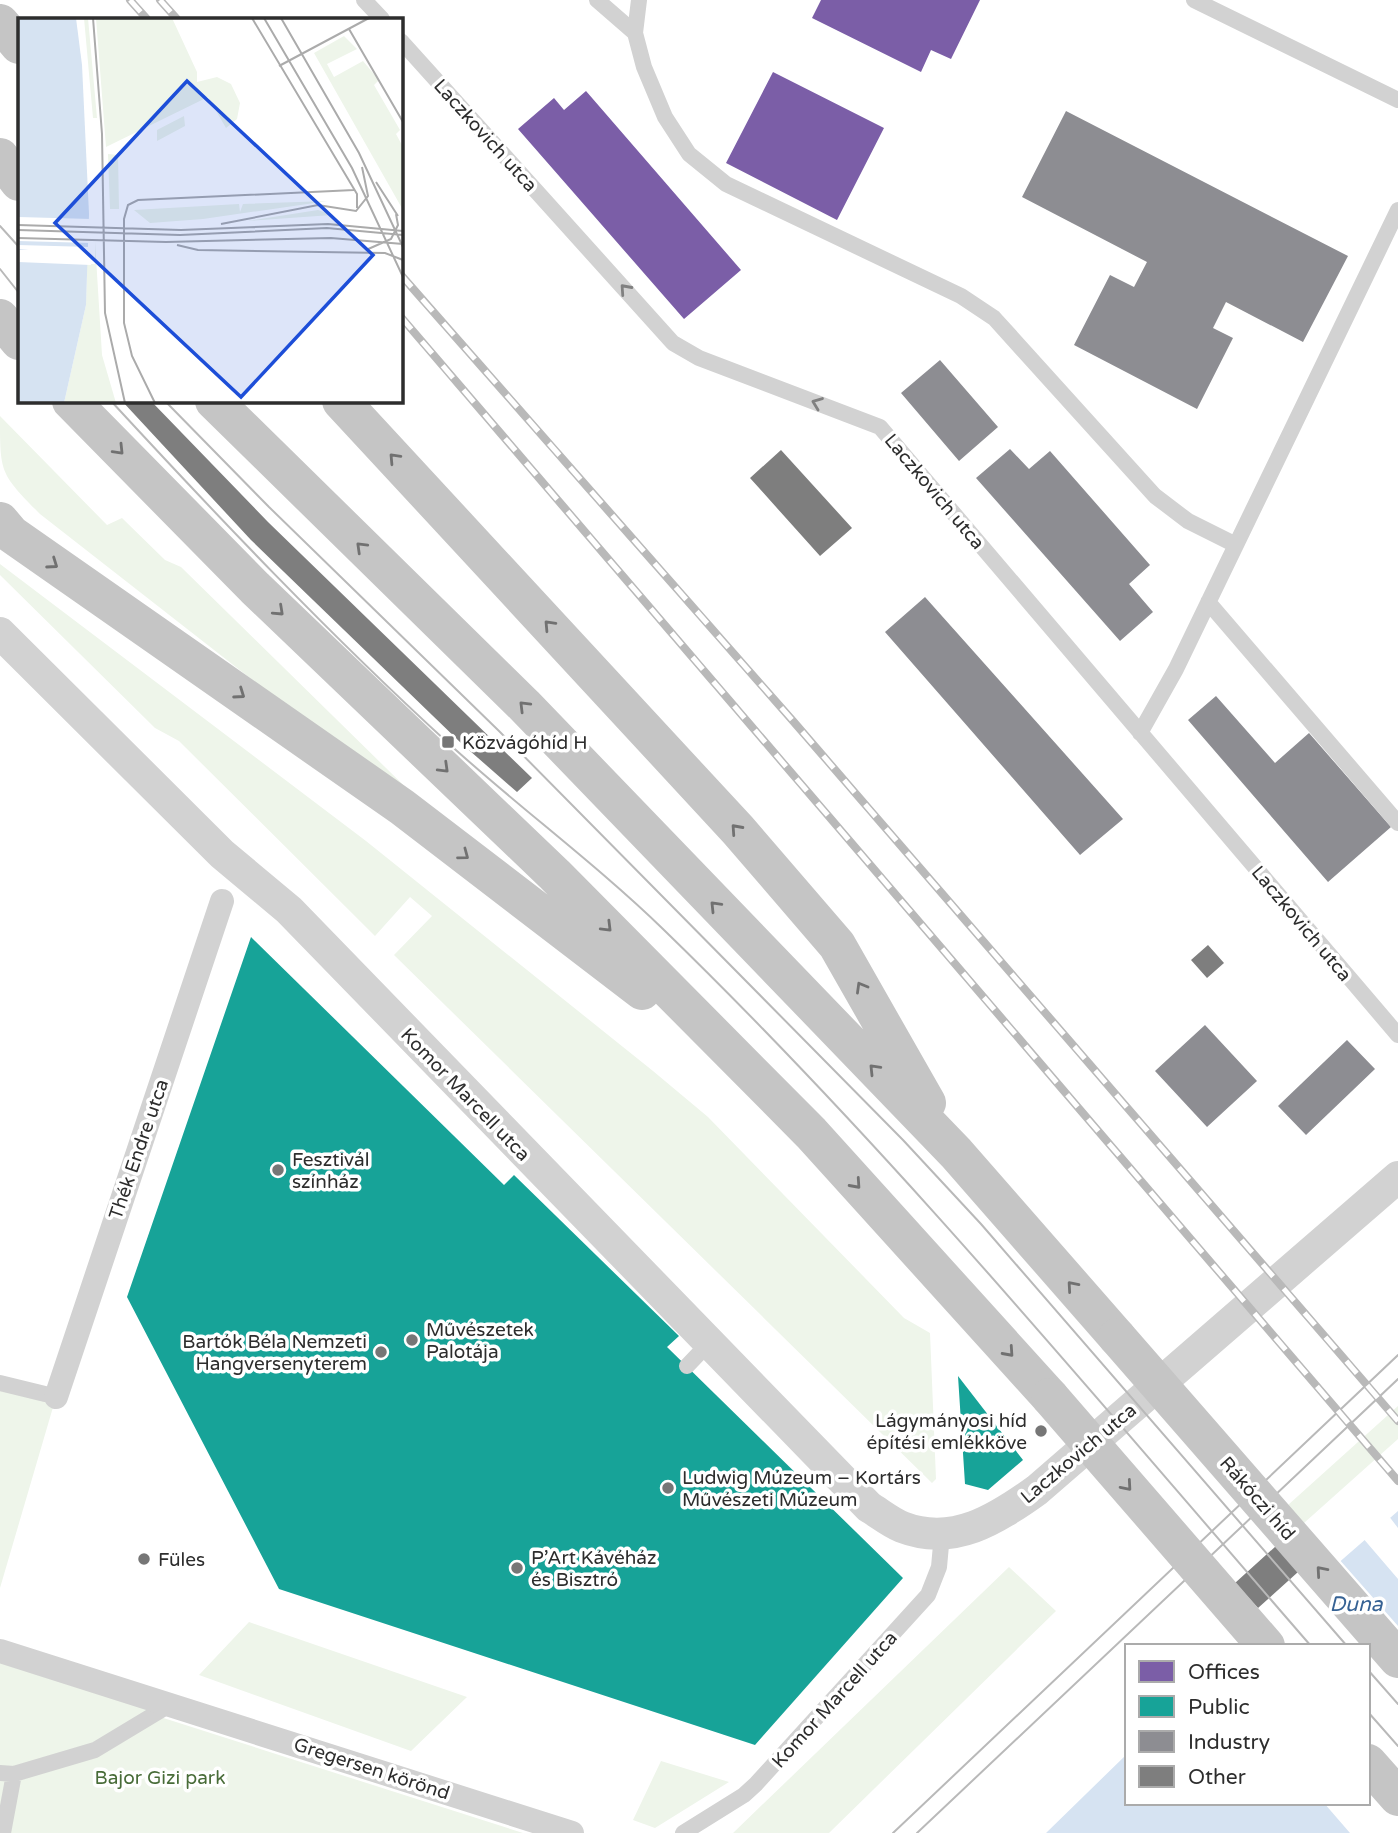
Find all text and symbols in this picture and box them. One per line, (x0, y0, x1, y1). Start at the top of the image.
inset map (18, 18, 402, 402)
street label: Laczkovich utca (429, 75, 542, 196)
one-way arrow (621, 285, 633, 298)
one-way arrow (811, 397, 823, 411)
street label: Laczkovich utca (880, 430, 989, 554)
one-way arrow (110, 442, 123, 455)
one-way arrow (390, 453, 403, 466)
one-way arrow (356, 543, 369, 556)
one-way arrow (45, 556, 58, 568)
one-way arrow (271, 603, 284, 615)
one-way arrow (545, 620, 557, 633)
one-way arrow (232, 686, 245, 698)
one-way arrow (520, 701, 533, 714)
place label: Közvágóhíd H (462, 732, 588, 754)
marker: Közvágóhíd H (440, 734, 456, 750)
one-way arrow (436, 759, 449, 772)
one-way arrow (732, 824, 744, 837)
one-way arrow (457, 847, 469, 859)
street label: Laczkovich utca (1247, 862, 1356, 986)
one-way arrow (711, 901, 724, 914)
one-way arrow (598, 919, 611, 932)
one-way arrow (856, 982, 869, 995)
street label: Komor Marcell utca (396, 1024, 534, 1166)
one-way arrow (870, 1065, 882, 1077)
street label: Thék Endre utca (105, 1076, 173, 1222)
place label: Fesztivál színház (292, 1149, 369, 1193)
marker: Fesztivál színház (270, 1162, 286, 1178)
one-way arrow (848, 1176, 861, 1189)
one-way arrow (1068, 1281, 1080, 1294)
place label: Művészetek Palotája (426, 1319, 534, 1363)
place label: Bartók Béla Nemzeti Hangversenyterem (182, 1331, 367, 1375)
marker: Művészetek Palotája (404, 1332, 420, 1348)
marker: Bartók Béla Nemzeti Hangversenyterem (373, 1344, 389, 1360)
one-way arrow (1001, 1344, 1013, 1357)
street label: Laczkovich utca (1017, 1399, 1141, 1508)
place label: Lágymányosi híd építési emlékköve (867, 1410, 1027, 1454)
marker: Lágymányosi híd építési emlékköve (1033, 1423, 1049, 1439)
street label: Rákóczi híd (1215, 1452, 1299, 1545)
place label: Ludwig Múzeum – Kortárs Művészeti Múzeum (682, 1467, 921, 1511)
one-way arrow (1119, 1477, 1131, 1490)
marker: Ludwig Múzeum – Kortárs Művészeti Múzeum (660, 1480, 676, 1496)
place label: P’Art Kávéház és Bisztró (531, 1547, 657, 1591)
place label: Füles (158, 1549, 205, 1571)
marker: Füles (136, 1551, 152, 1567)
marker: P’Art Kávéház és Bisztró (509, 1560, 525, 1576)
one-way arrow (1317, 1566, 1329, 1579)
water label: Duna (1330, 1592, 1384, 1617)
street label: Komor Marcell utca (768, 1627, 902, 1773)
legend (1125, 1644, 1370, 1805)
text: Offices (1188, 1660, 1260, 1685)
text: Public (1188, 1695, 1250, 1720)
text: Industry (1188, 1730, 1270, 1755)
street label: Gregersen körönd (291, 1733, 452, 1805)
text: Other (1188, 1765, 1246, 1790)
park label: Bajor Gizi park (95, 1767, 226, 1789)

